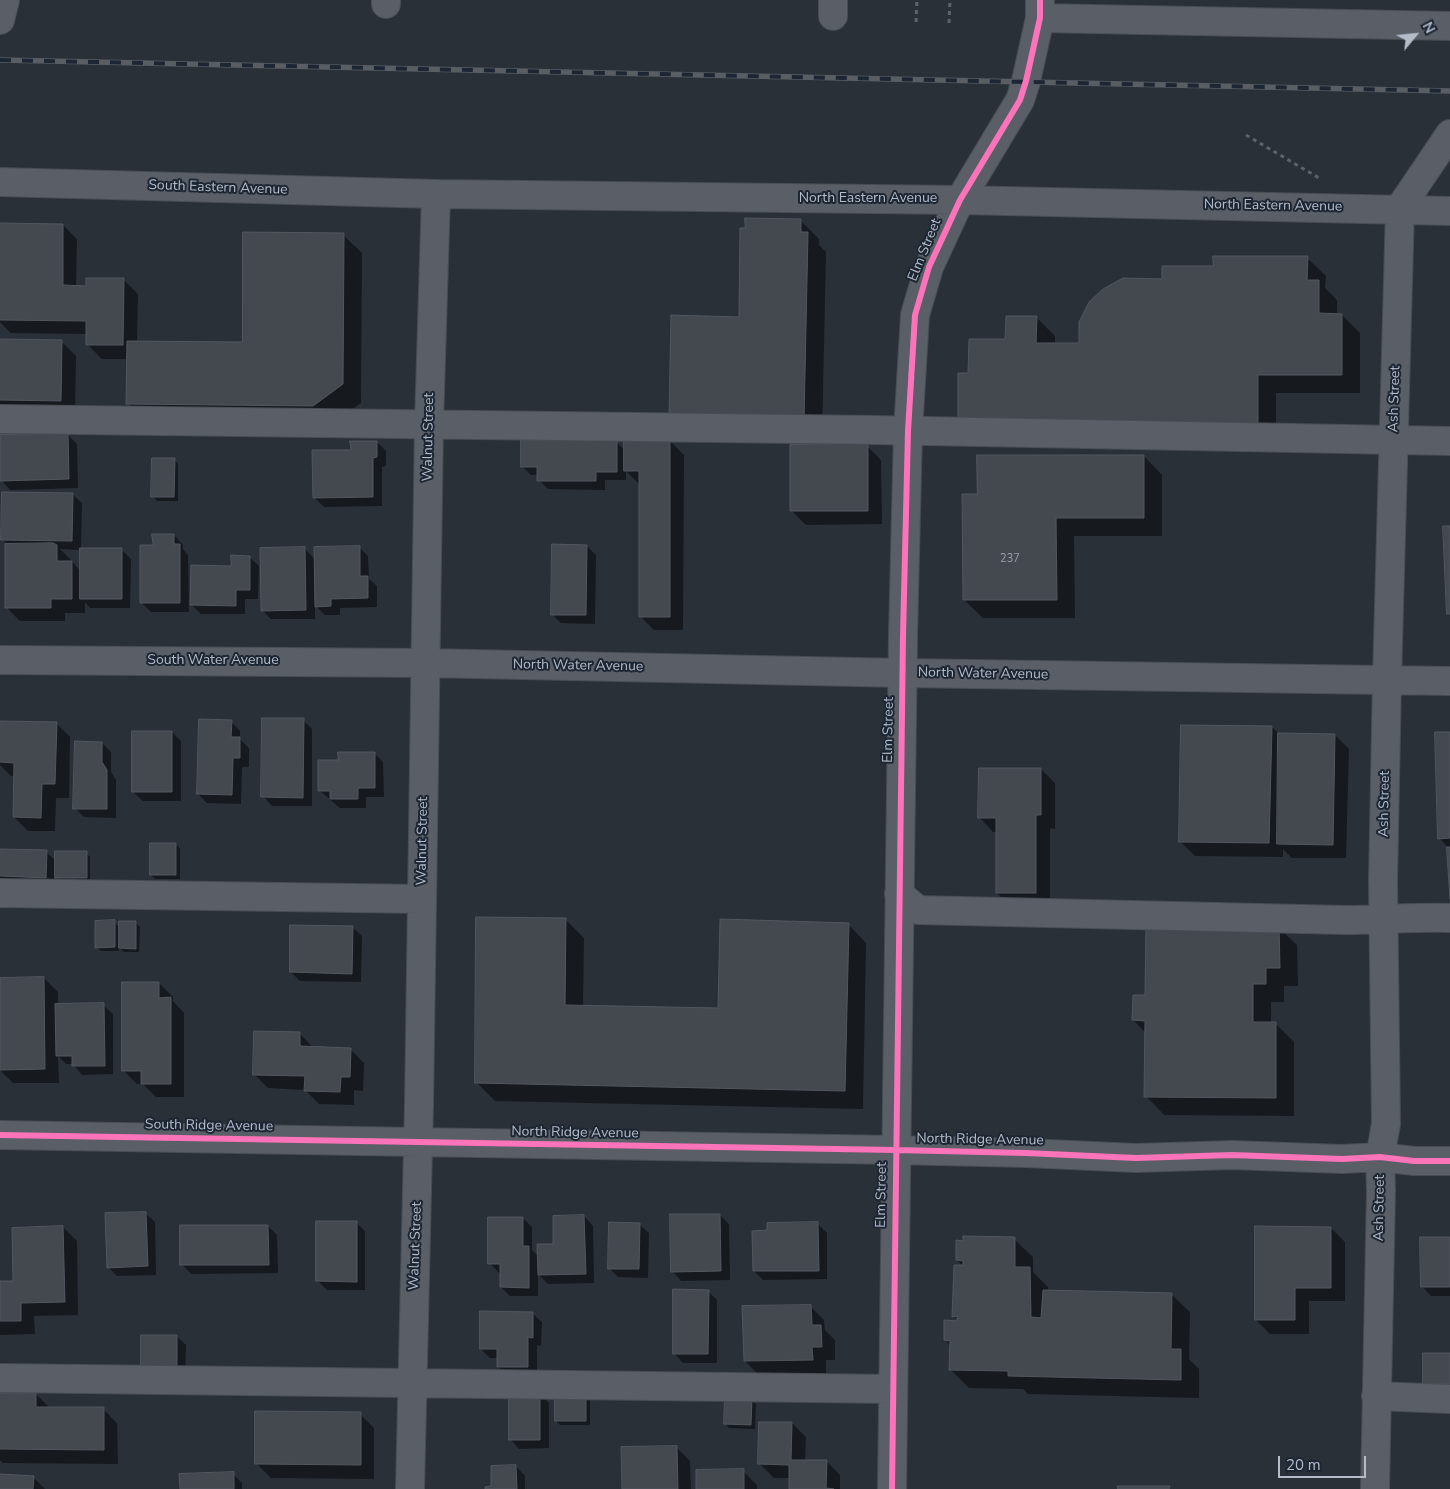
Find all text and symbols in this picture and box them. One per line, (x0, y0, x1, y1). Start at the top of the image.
north arrow (1390, 10, 1440, 60)
text: N (1418, 19, 1440, 37)
street label: South Eastern Avenue (148, 177, 288, 199)
street label: North Eastern Avenue (799, 191, 937, 207)
street label: North Eastern Avenue (1204, 196, 1342, 216)
street label: Elm Street (905, 216, 945, 284)
street label: Ash Street (1385, 365, 1405, 433)
street label: Walnut Street (420, 393, 438, 481)
house number: 237 (1000, 552, 1020, 566)
street label: South Water Avenue (147, 653, 279, 669)
street label: North Water Avenue (513, 656, 643, 676)
street label: North Water Avenue (918, 664, 1048, 684)
street label: Elm Street (880, 697, 898, 763)
street label: Ash Street (1376, 771, 1394, 837)
street label: Walnut Street (414, 797, 432, 885)
street label: South Ridge Avenue (145, 1116, 273, 1136)
street label: North Ridge Avenue (511, 1123, 639, 1143)
street label: North Ridge Avenue (916, 1130, 1044, 1150)
street label: Elm Street (873, 1162, 891, 1228)
street label: Ash Street (1371, 1175, 1389, 1241)
street label: Walnut Street (406, 1201, 426, 1291)
scale bar (1280, 1446, 1368, 1478)
text: 20 m (1286, 1455, 1321, 1475)

